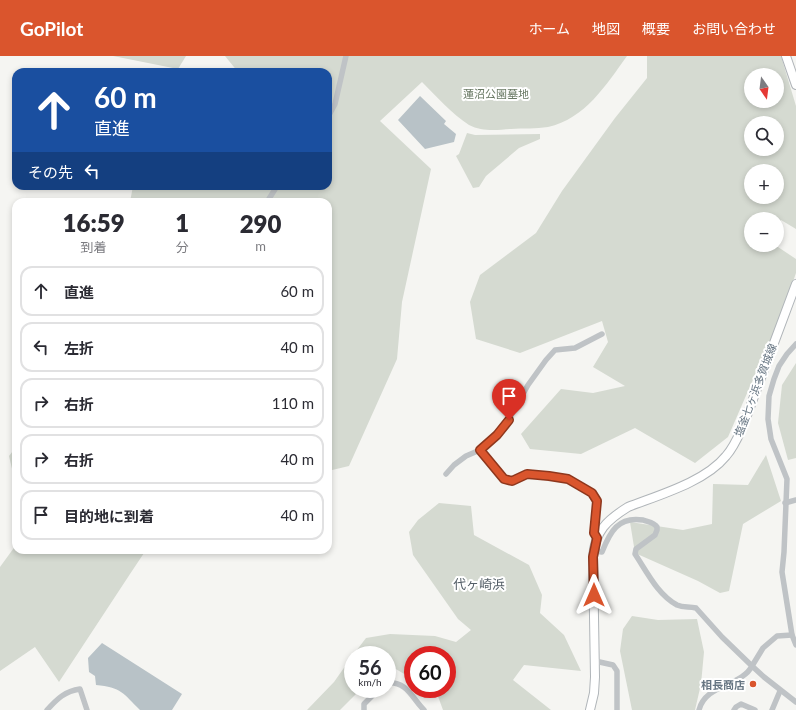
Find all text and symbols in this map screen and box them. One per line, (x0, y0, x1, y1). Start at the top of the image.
text: GoPilot (20, 17, 83, 40)
text: ホーム (528, 20, 570, 37)
text: 地図 (592, 20, 620, 37)
text: 概要 (642, 20, 670, 37)
text: お問い合わせ (692, 20, 776, 37)
north arrow (744, 68, 784, 108)
map controls (744, 68, 784, 252)
text: 60 m (94, 80, 157, 114)
icon: ahead (28, 84, 80, 136)
park label: 蓮沼公園墓地 (463, 87, 529, 100)
button: search (744, 116, 784, 156)
text: 直進 (94, 117, 130, 139)
icon: left (81, 160, 103, 182)
text: その先 (28, 163, 73, 181)
button: + (744, 164, 784, 204)
text: 16:59 (63, 208, 125, 237)
text: 1 (175, 208, 189, 237)
text: 290 (240, 209, 281, 238)
button: − (744, 212, 784, 252)
text: m (255, 238, 266, 254)
text: 到着 (81, 239, 107, 255)
text: 分 (176, 239, 189, 255)
icon: ahead (30, 280, 52, 302)
text: 60 m (280, 282, 314, 300)
text: 直進 (64, 283, 94, 301)
icon: left (30, 336, 52, 358)
text: 40 m (280, 338, 314, 356)
text: 左折 (64, 339, 94, 357)
street label: 塩釜七ヶ浜多賀城線 (731, 341, 779, 439)
pin (492, 379, 526, 420)
icon: arrive (498, 385, 520, 407)
icon: right (30, 392, 52, 414)
text: 110 m (272, 394, 314, 412)
text: 右折 (64, 395, 94, 413)
icon: right (30, 448, 52, 470)
text: 40 m (280, 450, 314, 468)
text: 右折 (64, 451, 94, 469)
icon: arrive (30, 504, 52, 526)
text: 40 m (280, 506, 314, 524)
text: 目的地に到着 (64, 507, 154, 525)
position arrow (573, 574, 615, 616)
district label: 代ヶ崎浜 (453, 576, 505, 592)
speed limit sign: 60 (404, 646, 456, 698)
text: 56 (358, 655, 382, 679)
text: km/h (358, 676, 382, 688)
place label: 相長商店 (701, 678, 745, 691)
marker: 相長商店 (748, 679, 758, 689)

